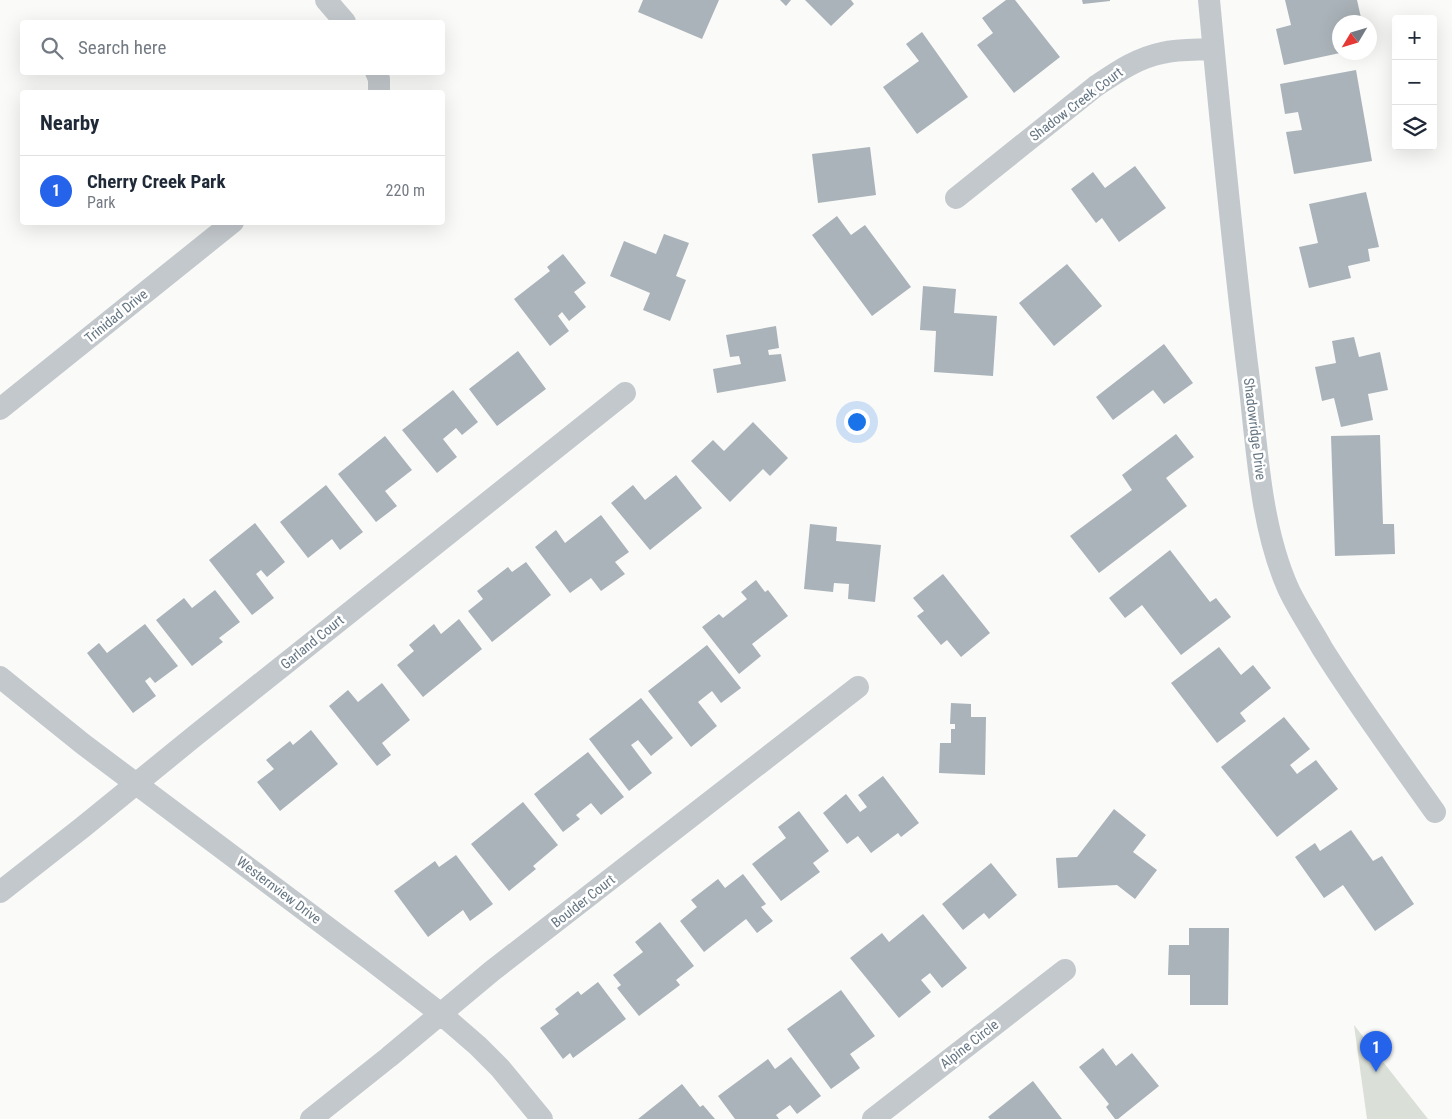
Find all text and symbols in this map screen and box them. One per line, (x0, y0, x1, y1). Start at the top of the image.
north arrow (1332, 15, 1377, 60)
map controls (1392, 15, 1437, 150)
button: + (1392, 15, 1437, 60)
search box (20, 20, 445, 75)
icon: search (38, 34, 66, 62)
text: Search here (78, 36, 166, 59)
button: − (1392, 60, 1437, 105)
street label: Shadow Creek Court (1026, 64, 1126, 144)
button: layers (1392, 105, 1437, 150)
text: Nearby (40, 111, 99, 135)
text: Cherry Creek Park (87, 170, 225, 193)
text: 1 (52, 181, 60, 200)
text: 220 m (386, 181, 425, 200)
text: Park (87, 193, 116, 212)
street label: Trinidad Drive (81, 286, 151, 346)
street label: Shadowridge Drive (1241, 377, 1269, 481)
your location (844, 409, 870, 435)
street label: Garland Court (277, 612, 347, 672)
street label: Westernview Drive (234, 853, 325, 927)
street label: Boulder Court (548, 871, 618, 931)
street label: Alpine Circle (937, 1016, 1002, 1072)
pin: 1 (1360, 1031, 1392, 1072)

